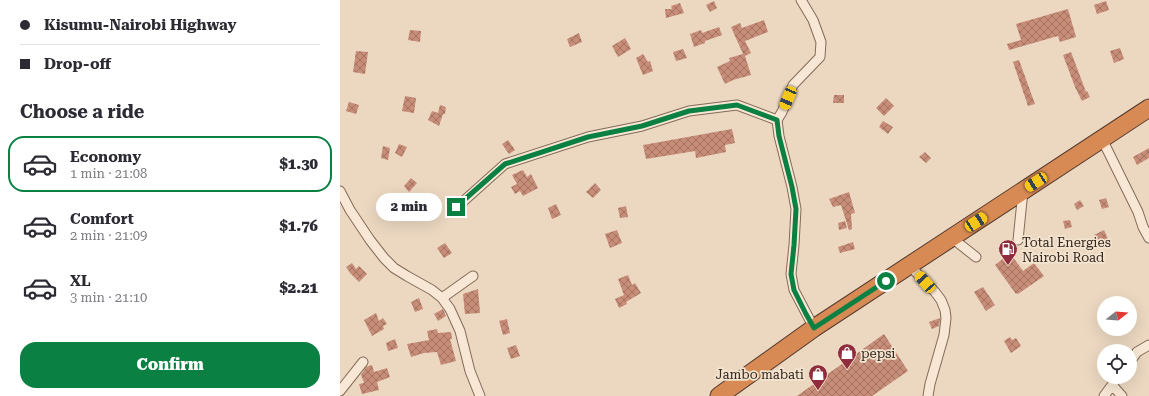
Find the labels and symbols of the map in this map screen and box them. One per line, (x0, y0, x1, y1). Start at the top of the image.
car (778, 85, 798, 111)
car (1023, 170, 1049, 194)
callout: 2 min (376, 193, 442, 221)
route end (447, 198, 465, 216)
car (963, 210, 989, 234)
place label: Total Energies Nairobi Road (1022, 235, 1111, 265)
fuel station icon: Total Energies Nairobi Road (997, 238, 1019, 266)
car (913, 269, 937, 295)
route start (877, 272, 895, 290)
north arrow (1097, 296, 1137, 336)
shop icon: pepsi (836, 342, 858, 370)
place label: pepsi (861, 346, 895, 361)
shop icon: Jambo mabati (807, 363, 829, 391)
place label: Jambo mabati (716, 367, 804, 382)

